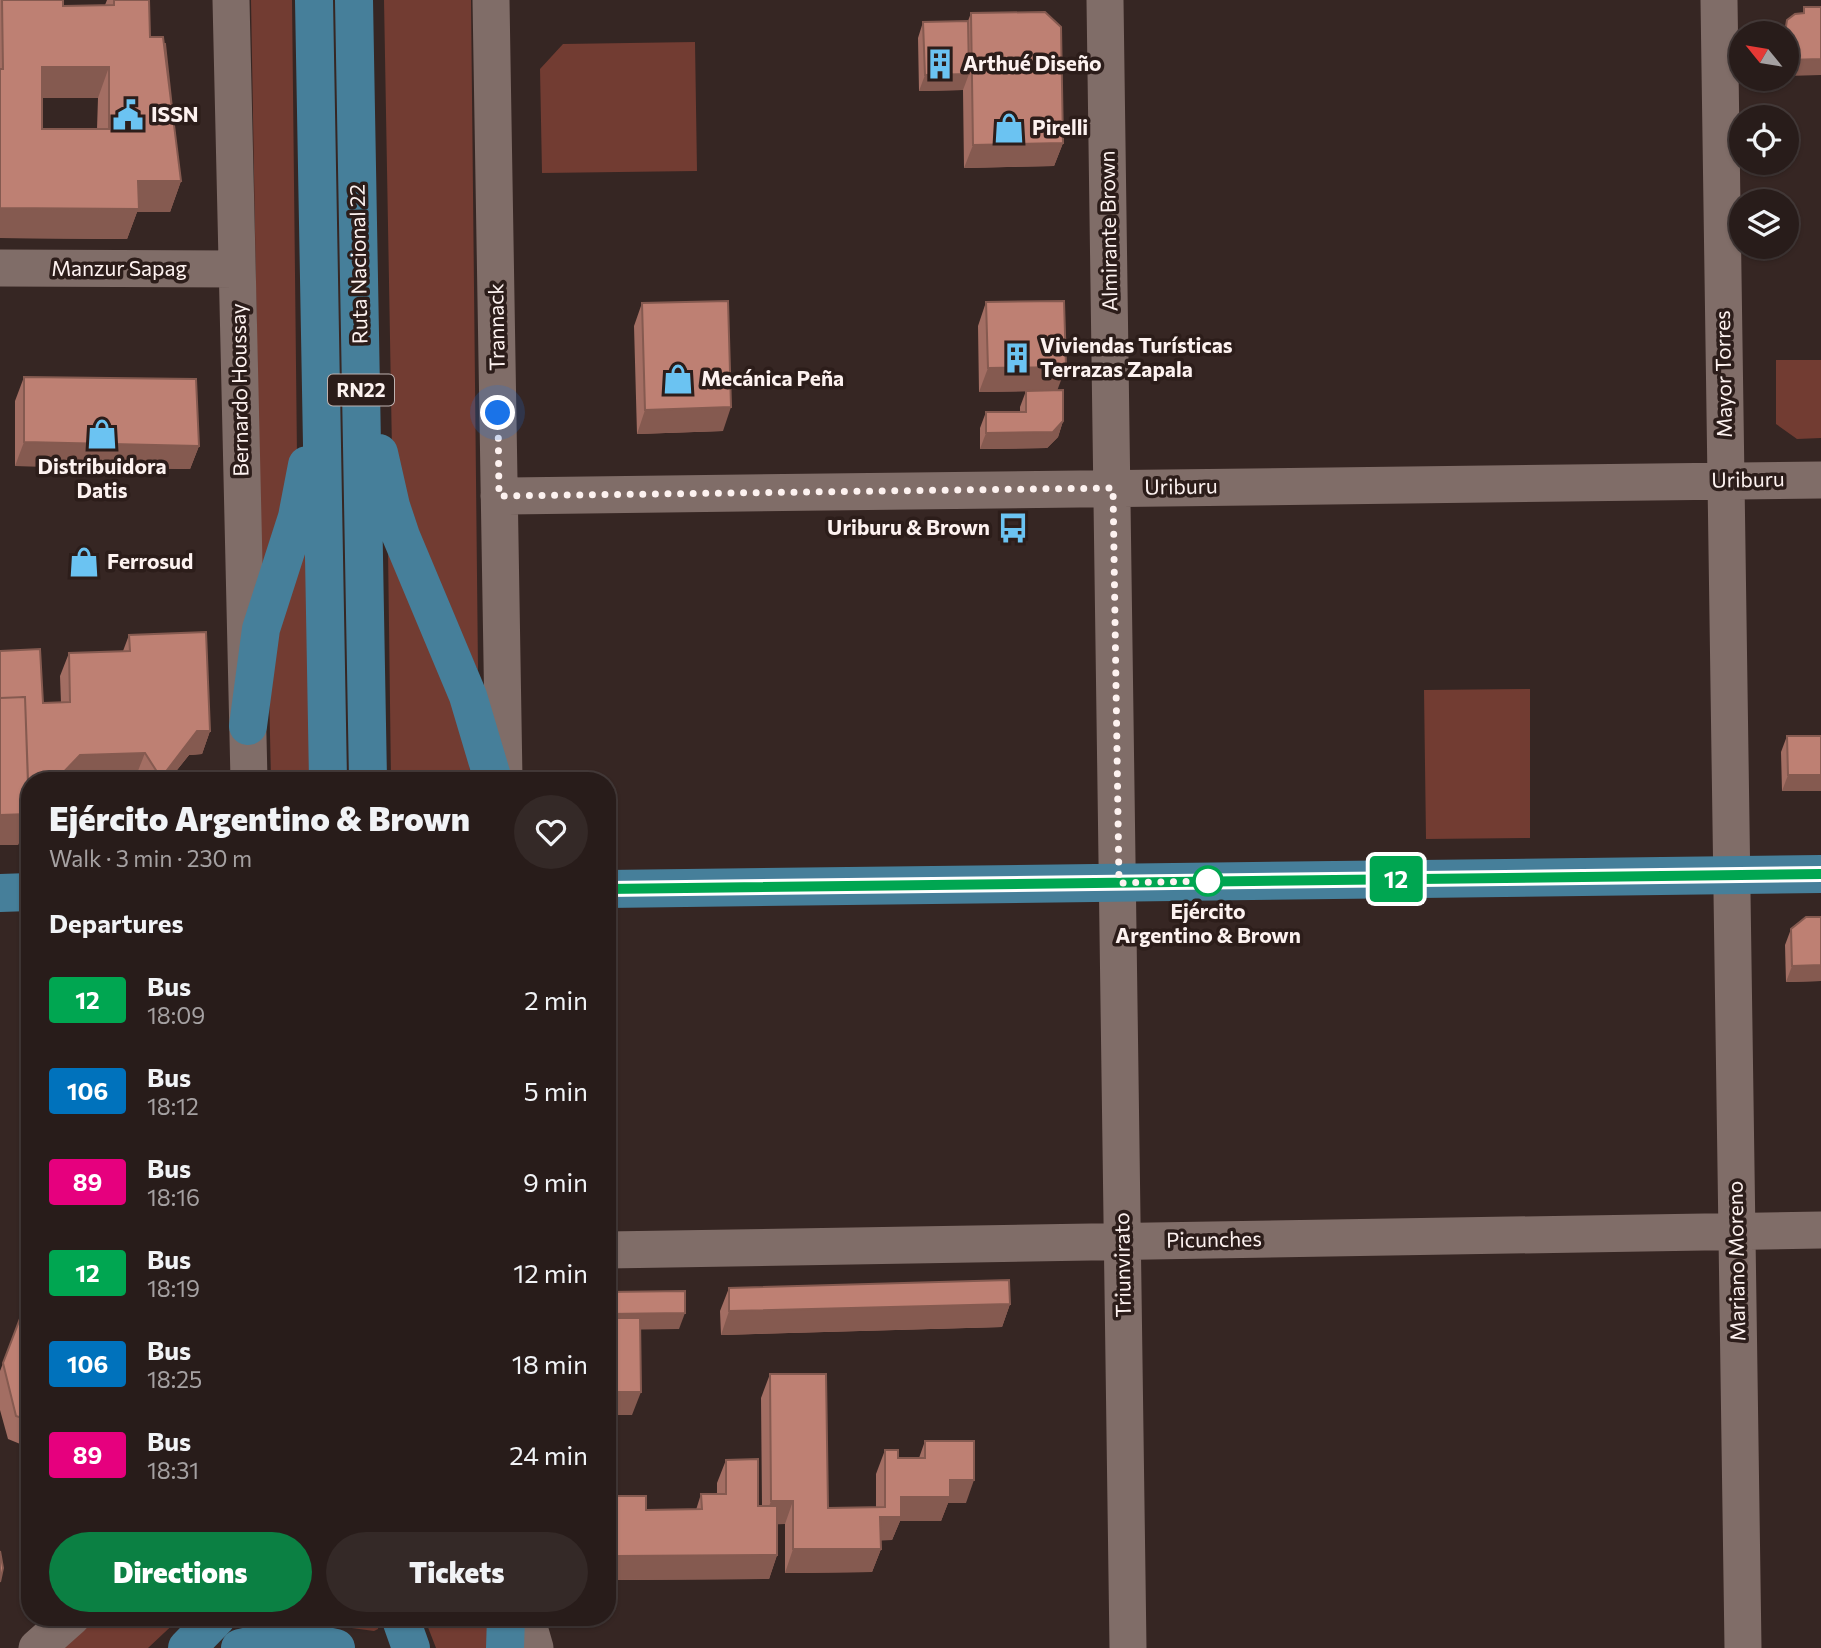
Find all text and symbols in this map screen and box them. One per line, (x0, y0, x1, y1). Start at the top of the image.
north arrow (1729, 21, 1799, 91)
map controls (1729, 21, 1799, 259)
building icon: Arthué Diseño (923, 47, 957, 81)
place label: Arthué Diseño (963, 50, 1102, 75)
public building icon: ISSN (111, 98, 145, 132)
place label: ISSN (151, 101, 199, 126)
button: locate (1729, 105, 1799, 175)
shop icon: Pirelli (992, 111, 1026, 145)
place label: Pirelli (1032, 114, 1088, 139)
street label: Almirante Brown (1094, 150, 1121, 312)
street label: Ruta Nacional 22 (344, 184, 371, 344)
button: layers (1729, 189, 1799, 259)
street label: Manzur Sapag (51, 255, 187, 280)
street label: Trannack (482, 283, 509, 371)
street label: Bernardo Houssay (224, 303, 253, 477)
street label: Mayor Torres (1709, 310, 1736, 438)
place label: Viviendas Turísticas Terrazas Zapala (1040, 332, 1233, 381)
building icon: Viviendas Turísticas Terrazas Zapala (1000, 341, 1034, 375)
shop icon: Mecánica Peña (661, 362, 695, 396)
place label: Mecánica Peña (701, 365, 844, 390)
road number: RN22 (328, 374, 394, 406)
your location (480, 395, 515, 430)
shop icon: Distribuidora Datis (85, 417, 119, 451)
place label: Distribuidora Datis (38, 453, 166, 502)
street label: Uriburu (1711, 465, 1785, 492)
street label: Uriburu (1144, 472, 1218, 499)
bus stop icon: Uriburu & Brown (996, 511, 1030, 545)
place label: Uriburu & Brown (827, 514, 990, 539)
shop icon: Ferrosud (67, 545, 101, 579)
place label: Ferrosud (107, 548, 193, 573)
button: heart (514, 795, 588, 869)
text: Ejército Argentino & Brown (49, 797, 470, 838)
text: Walk · 3 min · 230 m (49, 844, 252, 872)
line badge: 12 (1364, 856, 1428, 902)
text: 12 (1384, 864, 1408, 893)
marker: Ejército Argentino & Brown (1193, 866, 1223, 896)
place label: Ejército Argentino & Brown (1115, 898, 1301, 947)
text: Departures (49, 907, 184, 938)
text: Bus (147, 970, 191, 1001)
text: 2 min (524, 984, 588, 1015)
text: 12 (75, 985, 100, 1014)
text: 18:09 (147, 1001, 205, 1029)
text: Bus (147, 1061, 191, 1092)
text: 5 min (524, 1075, 588, 1106)
text: 106 (67, 1076, 108, 1105)
text: 18:12 (147, 1092, 199, 1120)
text: Bus (147, 1152, 191, 1183)
text: 9 min (523, 1166, 588, 1197)
text: 89 (73, 1167, 102, 1196)
street label: Mariano Moreno (1722, 1181, 1749, 1342)
text: 18:16 (147, 1183, 200, 1211)
street label: Triunvirato (1108, 1212, 1135, 1318)
street label: Picunches (1166, 1225, 1262, 1252)
text: Bus (147, 1243, 191, 1274)
text: 12 min (513, 1257, 588, 1288)
text: 12 (75, 1258, 100, 1287)
text: 18:19 (147, 1274, 200, 1302)
text: Bus (147, 1334, 191, 1365)
text: 18 min (512, 1348, 588, 1379)
text: 106 (67, 1349, 108, 1378)
text: 18:25 (147, 1365, 202, 1393)
text: Bus (147, 1425, 191, 1456)
text: 24 min (509, 1439, 588, 1470)
text: 89 (73, 1440, 102, 1469)
text: 18:31 (147, 1456, 199, 1484)
button: Directions (49, 1532, 312, 1612)
button: Tickets (326, 1532, 588, 1612)

